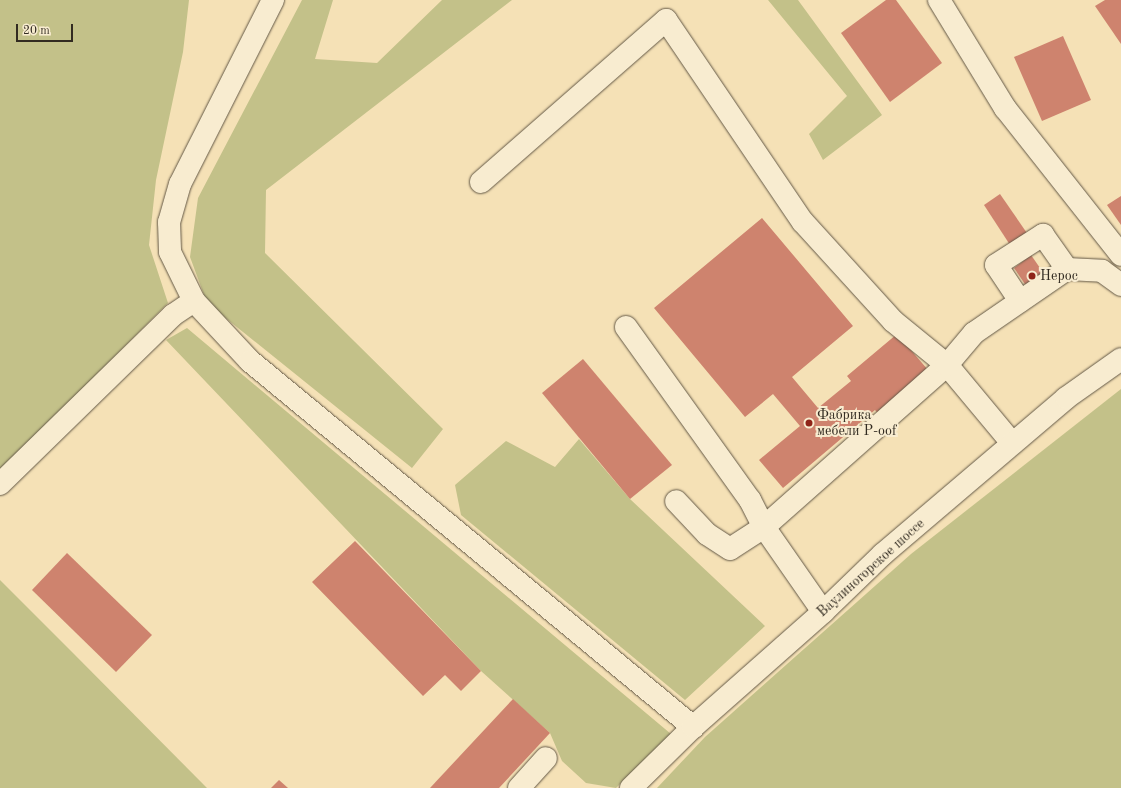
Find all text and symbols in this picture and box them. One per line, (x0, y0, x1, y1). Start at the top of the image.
scale bar (18, 16, 75, 42)
text: 20 m (23, 25, 50, 37)
place label: Нерос (1040, 268, 1078, 284)
marker: Нерос (1027, 271, 1037, 281)
place label: Фабрика мебели P-oof (817, 407, 897, 440)
marker: Фабрика мебели P-oof (804, 418, 814, 428)
street label: Ваулиногорское шоссе (814, 515, 928, 621)

